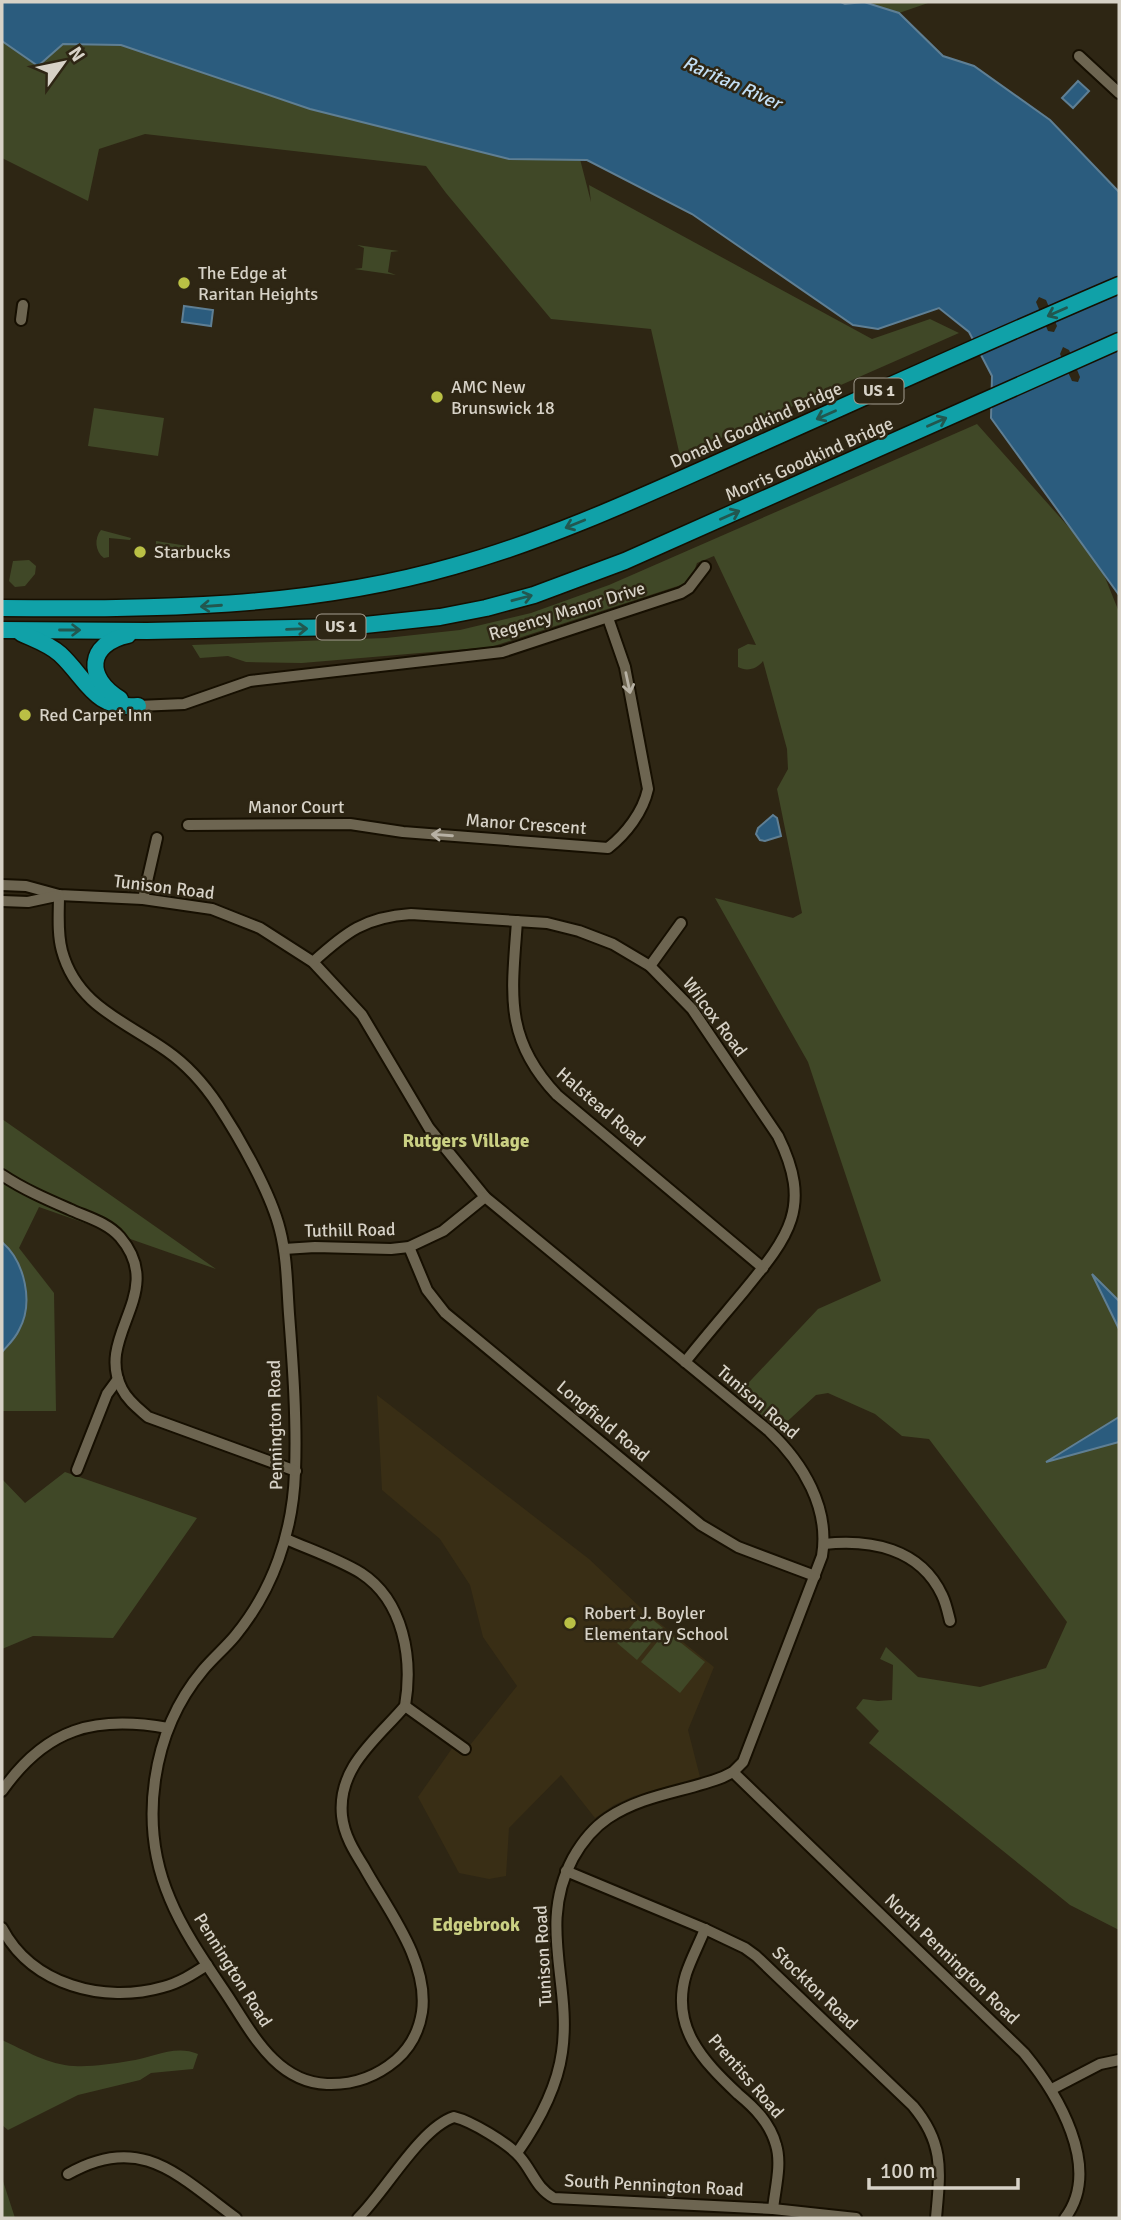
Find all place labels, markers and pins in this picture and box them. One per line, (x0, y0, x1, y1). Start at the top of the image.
place label: The Edge at Raritan Heights (198, 262, 318, 305)
marker: The Edge at Raritan Heights (176, 275, 192, 291)
place label: AMC New Brunswick 18 (451, 376, 555, 419)
marker: AMC New Brunswick 18 (429, 389, 445, 405)
place label: Starbucks (154, 541, 231, 563)
marker: Starbucks (132, 544, 148, 560)
place label: Red Carpet Inn (39, 704, 152, 726)
marker: Red Carpet Inn (17, 707, 33, 723)
place label: Robert J. Boyler Elementary School (584, 1602, 729, 1645)
marker: Robert J. Boyler Elementary School (562, 1615, 578, 1631)

